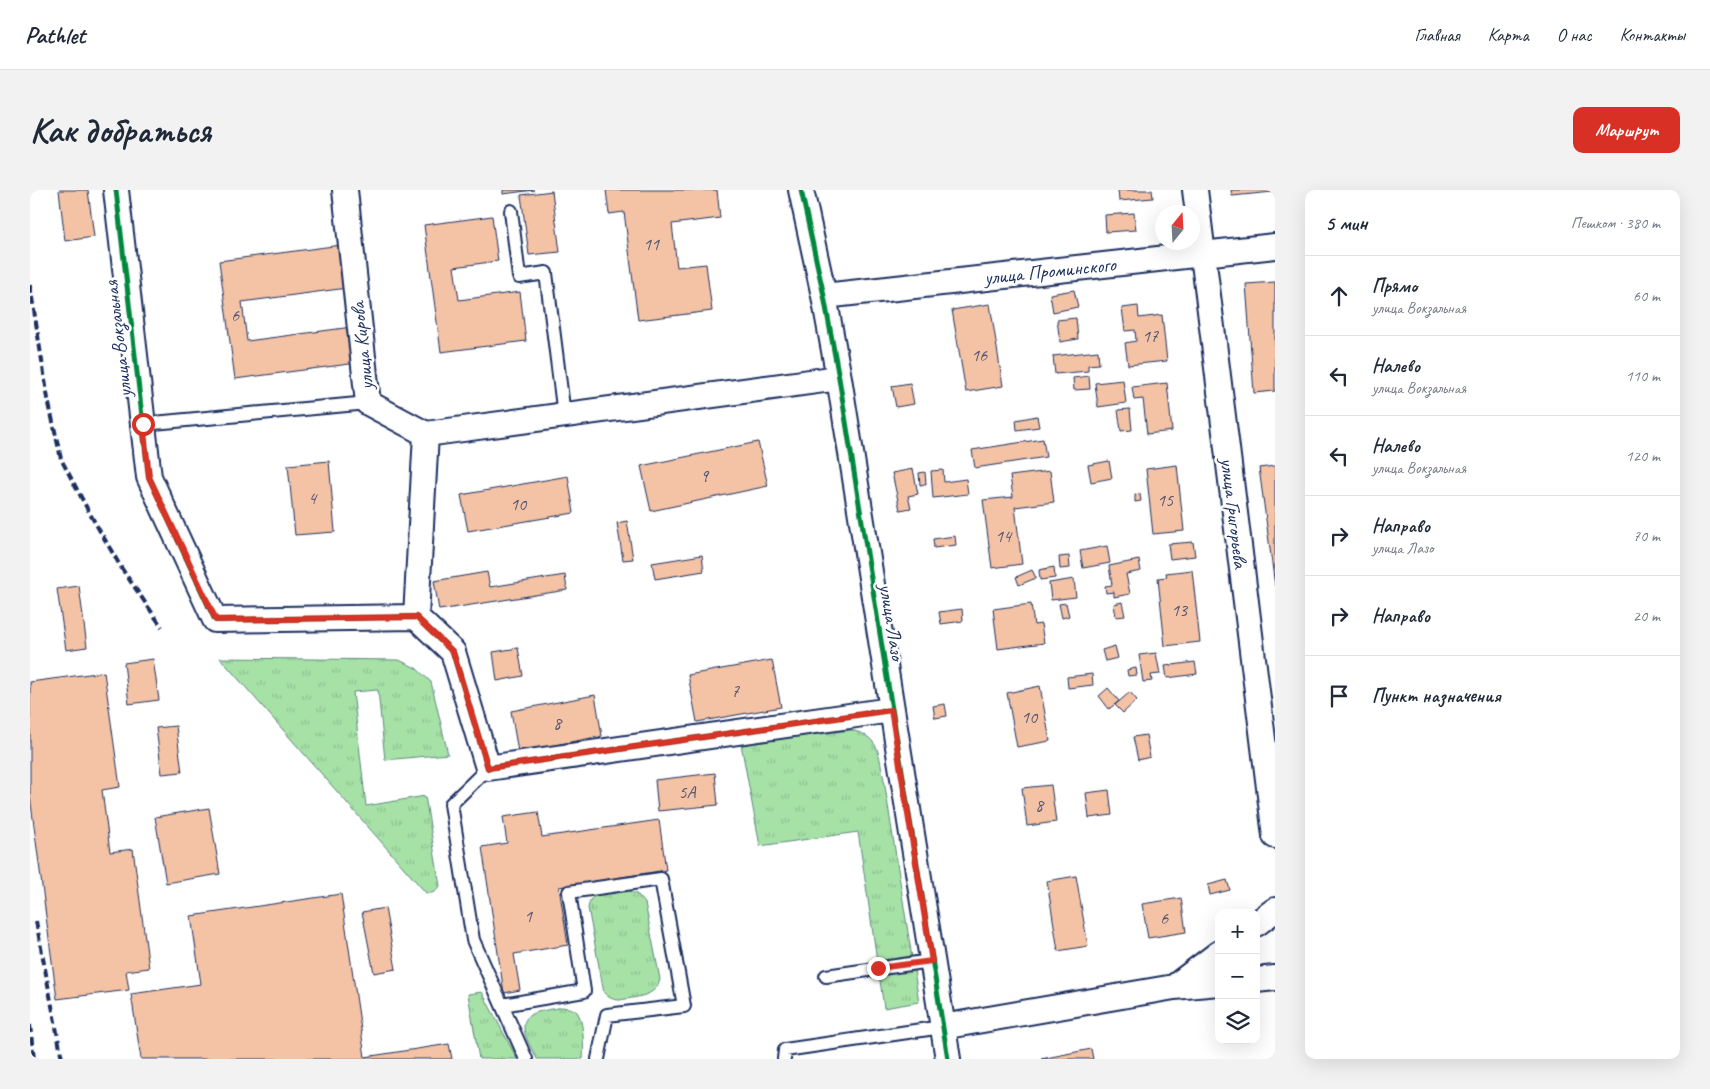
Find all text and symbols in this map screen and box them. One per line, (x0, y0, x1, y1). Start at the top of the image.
text: Pathlet (25, 20, 85, 50)
text: Главная (1415, 24, 1460, 46)
text: Карта (1488, 24, 1529, 46)
text: О нас (1557, 24, 1592, 46)
text: Контакты (1620, 24, 1685, 46)
button: Маршрут (1573, 107, 1680, 153)
text: Как добраться (30, 108, 211, 153)
north arrow (1155, 205, 1200, 250)
text: 5 мин (1325, 210, 1367, 236)
text: Пешком · 380 m (1571, 213, 1660, 233)
house number: 11 (643, 233, 660, 255)
street label: улица Проминского (982, 252, 1118, 290)
text: Прямо (1372, 274, 1417, 298)
street label: улица Вокзальная (98, 278, 139, 400)
icon: ahead (1325, 282, 1353, 310)
text: 60 m (1633, 286, 1660, 306)
text: улица Вокзальная (1372, 298, 1466, 318)
street label: улица Кирова (345, 299, 379, 392)
house number: 6 (231, 304, 240, 326)
house number: 17 (1142, 325, 1159, 347)
house number: 16 (971, 344, 988, 366)
text: Налево (1372, 354, 1420, 378)
icon: left (1325, 362, 1353, 390)
text: 110 m (1626, 366, 1660, 386)
text: улица Вокзальная (1372, 378, 1466, 398)
route start (132, 413, 155, 436)
text: Налево (1372, 434, 1420, 458)
icon: left (1325, 442, 1353, 470)
text: 120 m (1626, 446, 1660, 466)
street label: улица Григорьева (1215, 455, 1253, 571)
text: улица Вокзальная (1372, 458, 1466, 478)
house number: 9 (700, 465, 710, 487)
house number: 4 (308, 487, 318, 509)
house number: 15 (1157, 489, 1174, 511)
house number: 10 (510, 493, 528, 515)
text: Направо (1372, 514, 1430, 538)
icon: right (1325, 522, 1353, 550)
house number: 14 (995, 525, 1013, 547)
text: 70 m (1633, 526, 1660, 546)
text: улица Лазо (1372, 538, 1433, 558)
street label: улица Лазо (873, 581, 911, 664)
house number: 13 (1171, 599, 1189, 621)
icon: right (1325, 602, 1353, 630)
text: Направо (1372, 604, 1430, 628)
text: 20 m (1633, 606, 1660, 626)
house number: 7 (731, 680, 740, 702)
icon: arrive (1325, 682, 1353, 710)
text: Пункт назначения (1372, 684, 1501, 708)
house number: 10 (1021, 706, 1039, 728)
house number: 8 (553, 712, 563, 734)
house number: 5А (678, 781, 697, 803)
house number: 8 (1035, 794, 1045, 816)
house number: 1 (524, 905, 533, 927)
house number: 6 (1160, 907, 1169, 929)
map controls (1215, 909, 1260, 1044)
button: + (1215, 909, 1260, 954)
button: − (1215, 954, 1260, 999)
route end (867, 957, 890, 980)
button: layers (1215, 999, 1260, 1044)

